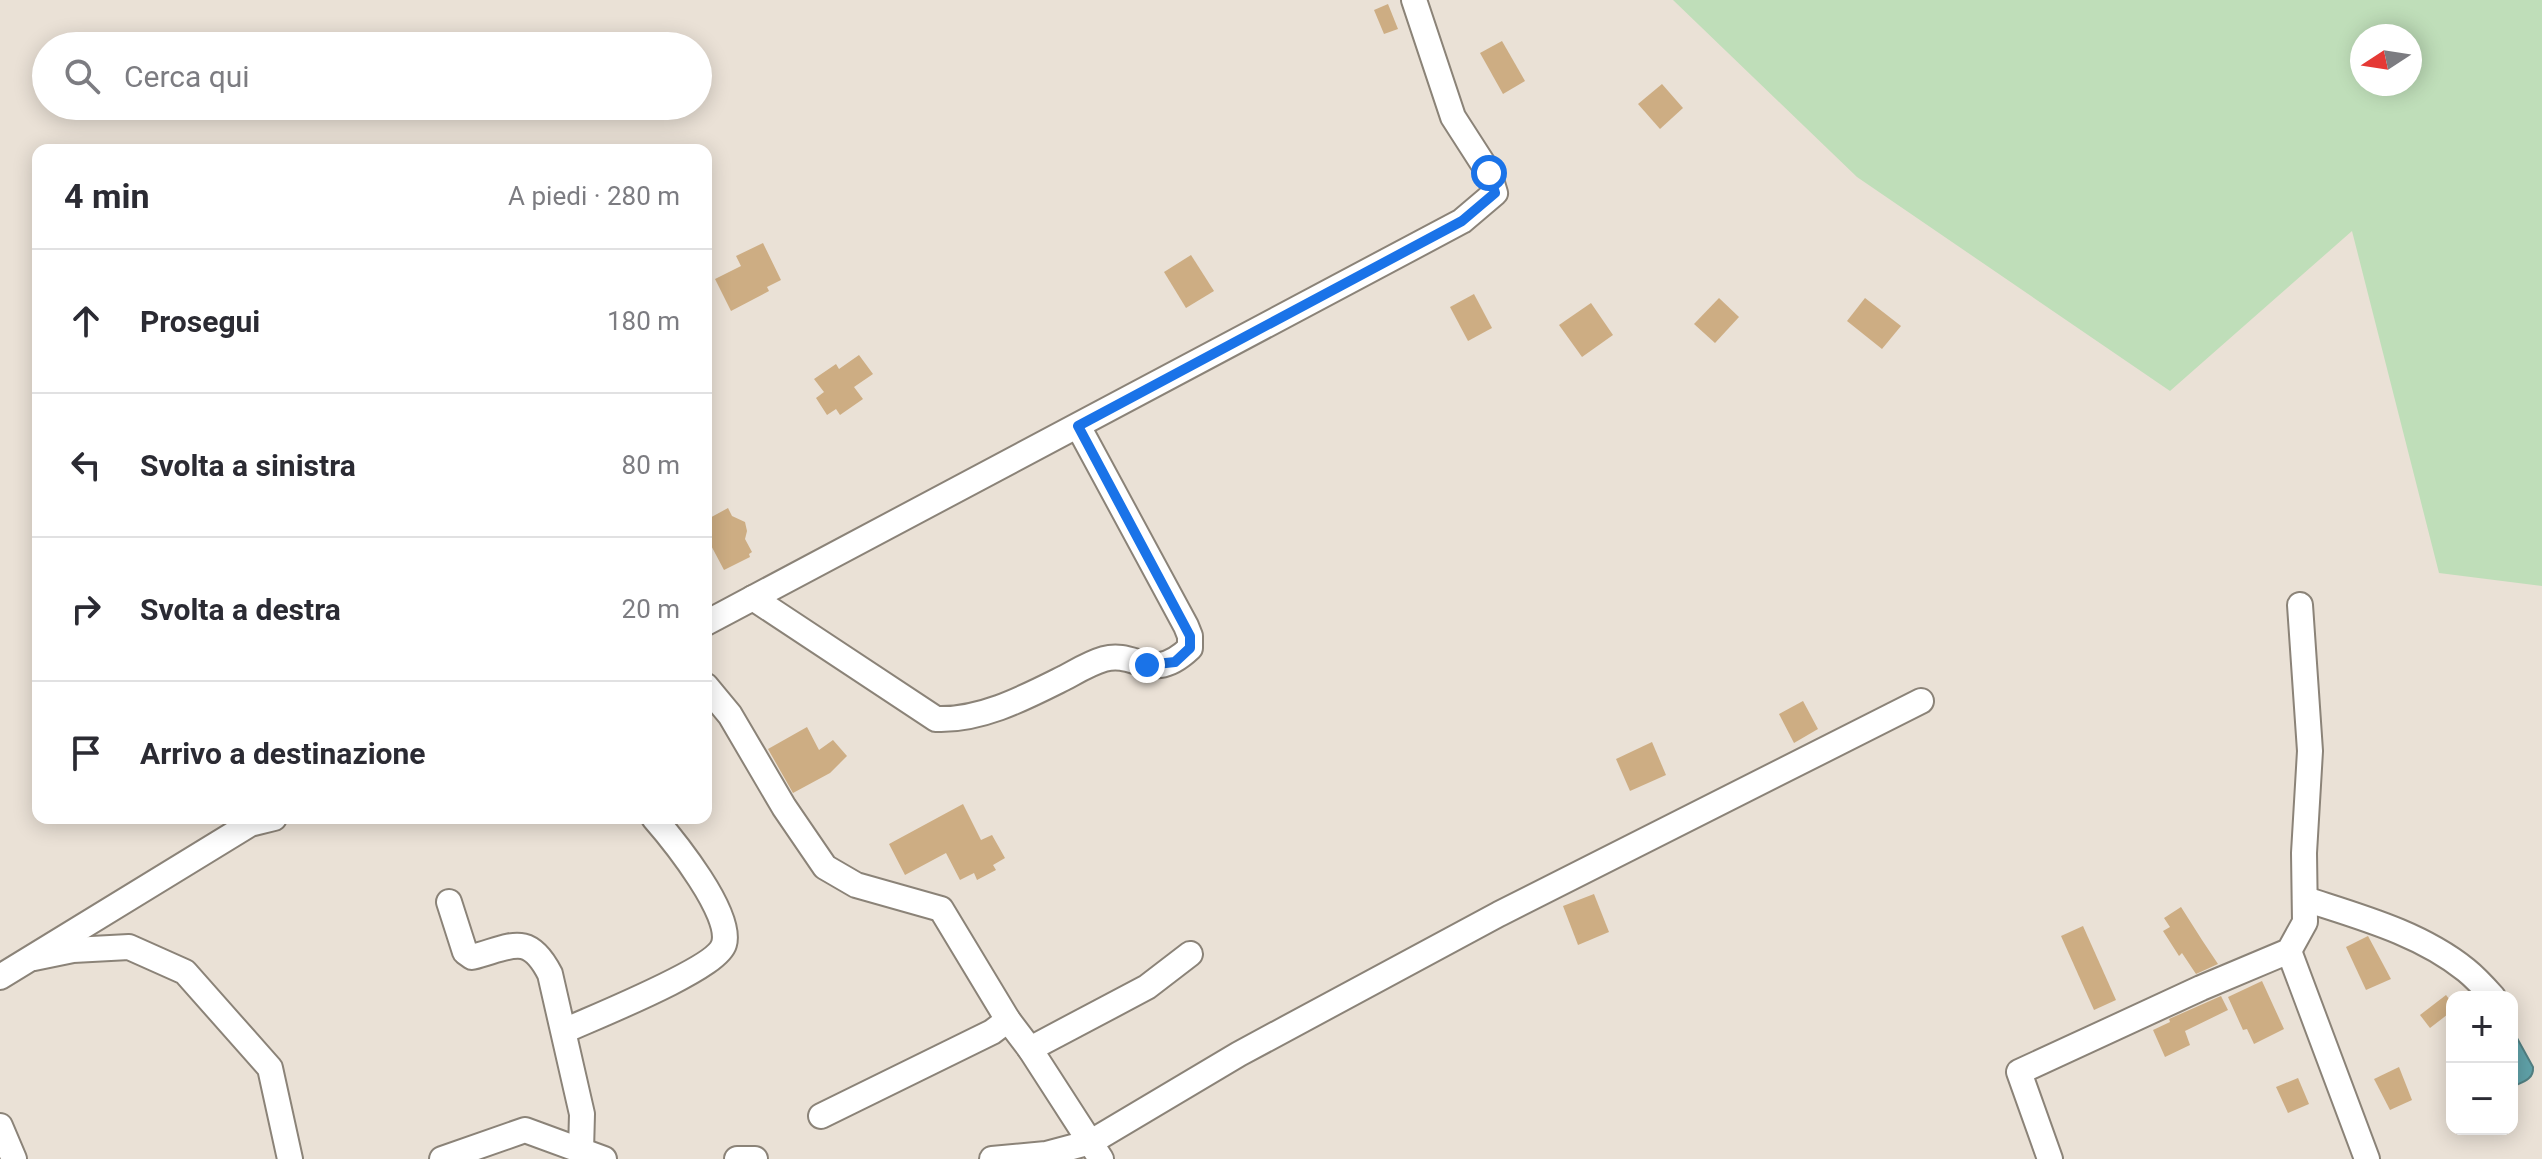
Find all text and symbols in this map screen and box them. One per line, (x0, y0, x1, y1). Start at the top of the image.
north arrow (2350, 24, 2422, 96)
search box (32, 32, 712, 120)
icon: search (60, 54, 104, 98)
text: Cerca qui (124, 59, 250, 94)
route start (1471, 155, 1507, 191)
text: 4 min (64, 176, 149, 216)
text: A piedi · 280 m (508, 181, 680, 211)
icon: ahead (64, 299, 108, 343)
text: Prosegui (140, 304, 260, 339)
text: 180 m (607, 306, 680, 336)
icon: left (64, 443, 108, 487)
text: Svolta a sinistra (140, 448, 356, 483)
text: 80 m (622, 450, 680, 480)
icon: right (64, 587, 108, 631)
text: Svolta a destra (140, 592, 341, 627)
text: 20 m (622, 594, 680, 624)
route end (1129, 647, 1165, 683)
icon: arrive (64, 731, 108, 775)
text: Arrivo a destinazione (140, 736, 426, 771)
map controls (2446, 991, 2518, 1135)
button: + (2446, 991, 2518, 1063)
button: − (2446, 1063, 2518, 1135)

